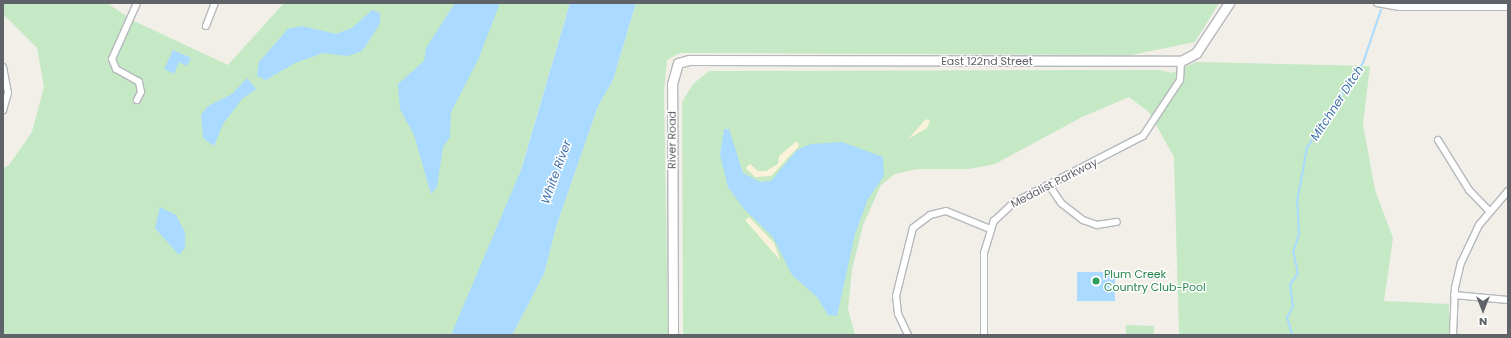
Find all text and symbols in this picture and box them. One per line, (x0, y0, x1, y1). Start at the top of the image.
street label: East 122nd Street (941, 54, 1033, 68)
water label: Mitchner Ditch (1307, 63, 1367, 143)
street label: River Road (665, 111, 679, 169)
water label: White River (538, 138, 574, 206)
street label: Medalist Parkway (1008, 155, 1100, 211)
place label: Plum Creek Country Club-Pool (1104, 268, 1206, 294)
marker: Plum Creek Country Club-Pool (1091, 276, 1101, 286)
north arrow (1463, 290, 1503, 330)
text: N (1479, 314, 1487, 330)

